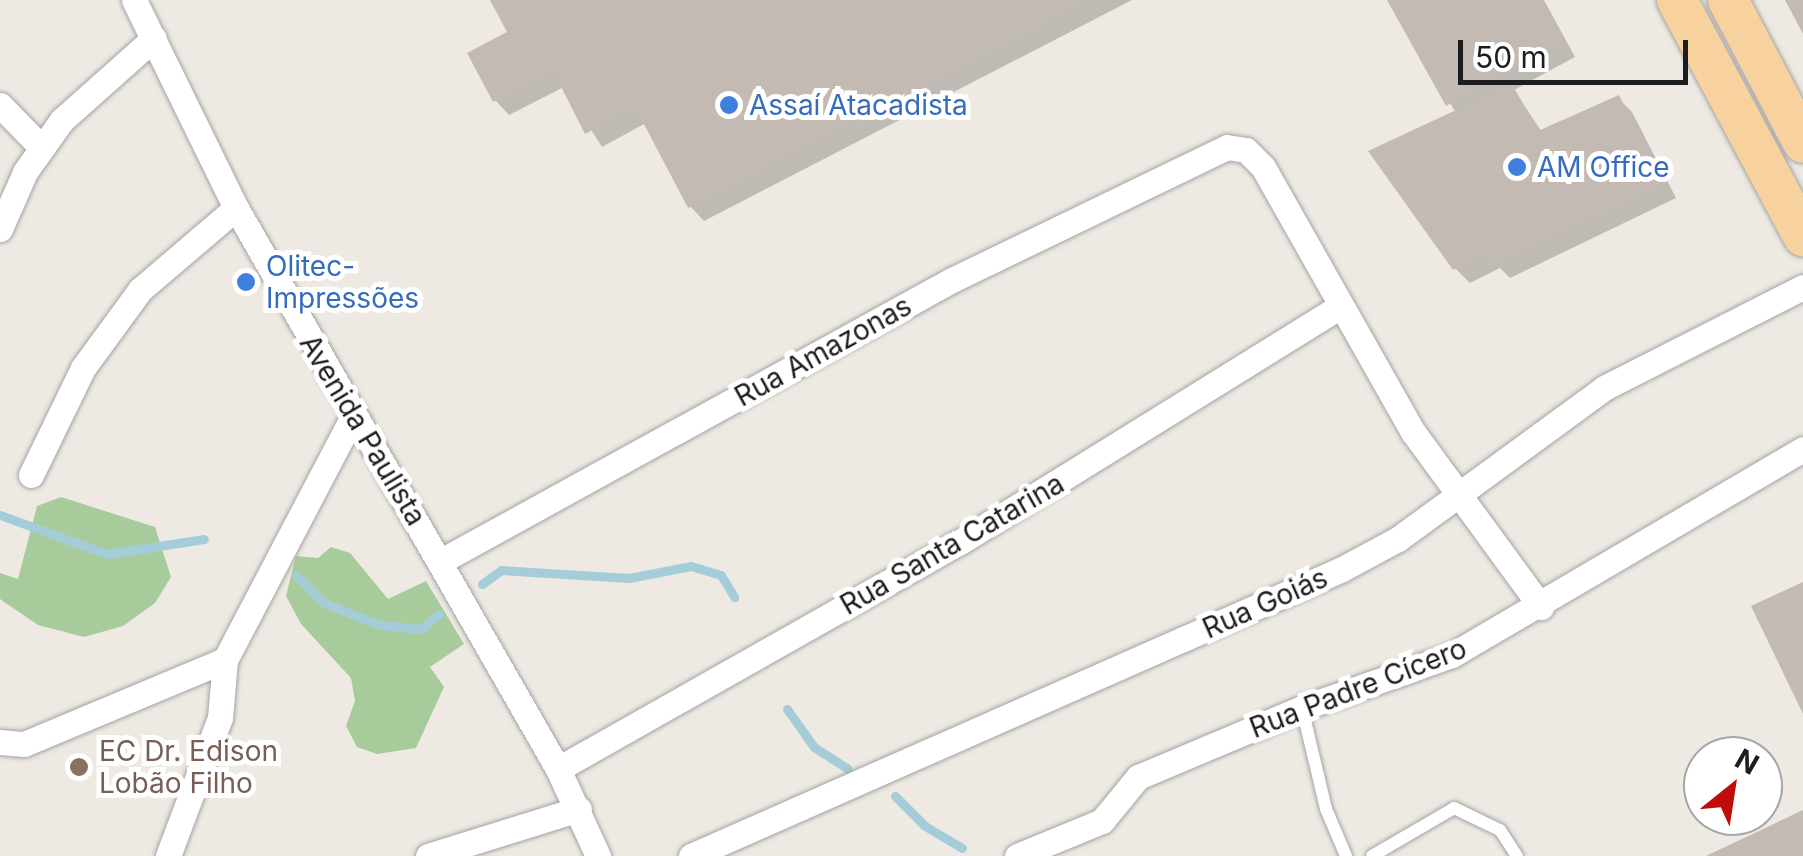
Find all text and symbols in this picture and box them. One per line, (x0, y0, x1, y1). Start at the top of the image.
scale bar (1463, 20, 1693, 82)
text: 50 m (1475, 39, 1547, 75)
place label: Assaí Atacadista (749, 88, 968, 122)
marker: Assaí Atacadista (718, 94, 740, 116)
place label: AM Office (1537, 150, 1670, 184)
marker: AM Office (1506, 156, 1528, 178)
place label: Olitec- Impressões (266, 249, 419, 315)
marker: Olitec- Impressões (235, 271, 257, 293)
street label: Rua Amazonas (729, 289, 917, 413)
street label: Avenida Paulista (293, 329, 433, 531)
street label: Rua Santa Catarina (834, 466, 1070, 622)
street label: Rua Goiás (1197, 561, 1333, 645)
street label: Rua Padre Cícero (1245, 631, 1471, 745)
place label: EC Dr. Edison Lobão Filho (99, 734, 278, 800)
north arrow (1683, 736, 1783, 836)
text: N (1729, 742, 1765, 782)
marker: EC Dr. Edison Lobão Filho (68, 756, 90, 778)

